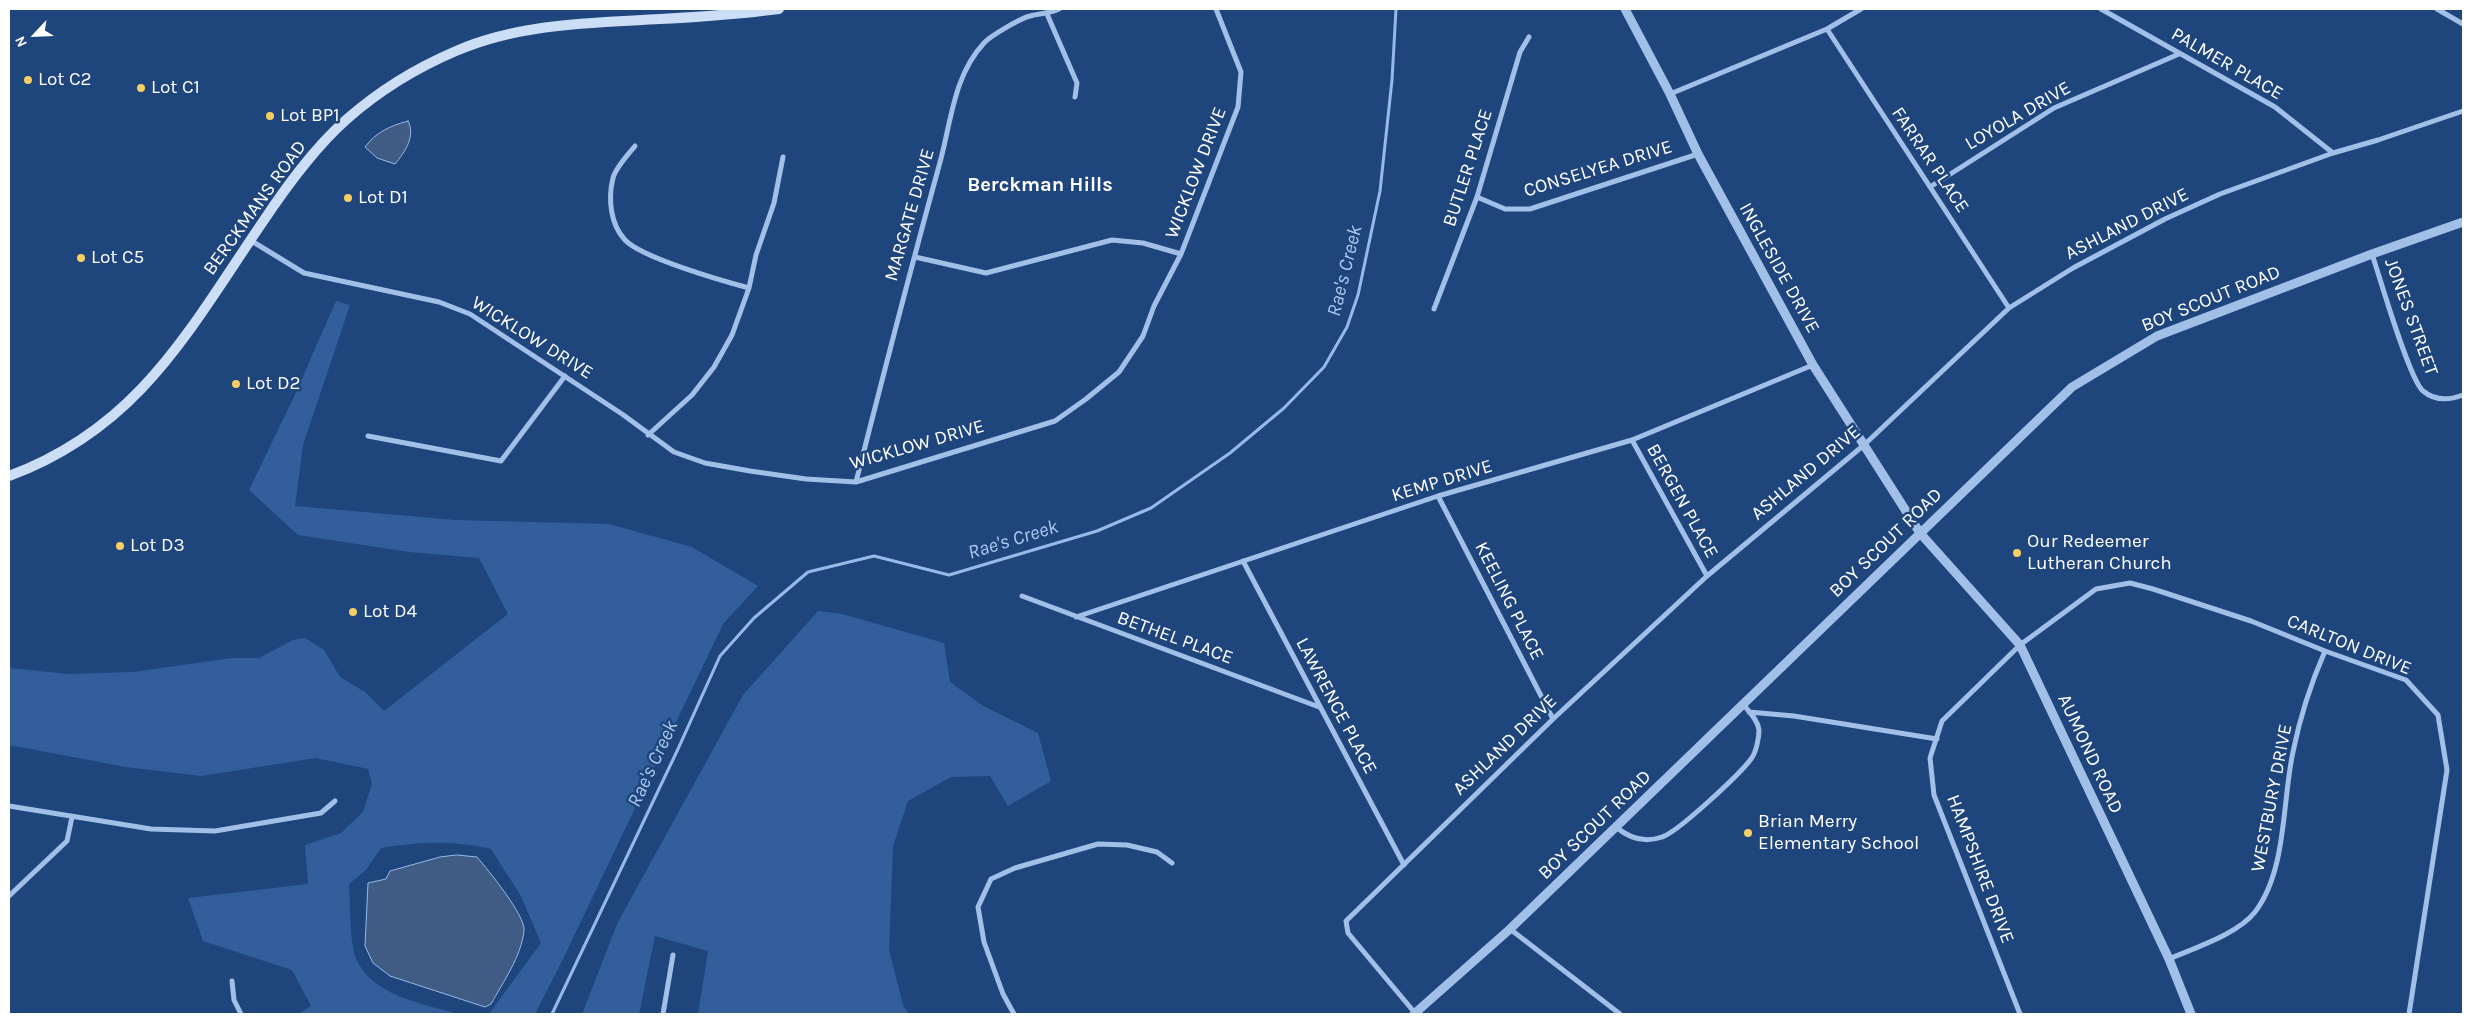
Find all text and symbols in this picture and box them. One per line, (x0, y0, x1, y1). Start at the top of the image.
north arrow (10, 10, 60, 60)
street label: PALMER PLACE (2167, 23, 2287, 105)
text: N (11, 33, 31, 50)
place label: Lot C2 (38, 69, 92, 91)
marker: Lot C2 (22, 74, 34, 86)
place label: Lot C1 (151, 77, 200, 99)
street label: LOYOLA DRIVE (1961, 77, 2075, 155)
marker: Lot C1 (135, 82, 147, 94)
street label: FARRAR PLACE (1886, 103, 1974, 217)
street label: WICKLOW DRIVE (1160, 104, 1232, 242)
place label: Lot BP1 (280, 105, 340, 127)
street label: BUTLER PLACE (1438, 106, 1498, 230)
marker: Lot BP1 (264, 110, 276, 122)
street label: BERCKMANS ROAD (199, 136, 311, 280)
street label: CONSELYEA DRIVE (1521, 136, 1675, 202)
street label: MARGATE DRIVE (880, 146, 940, 284)
district label: Berckman Hills (967, 173, 1113, 197)
street label: ASHLAND DRIVE (2061, 183, 2193, 265)
place label: Lot D1 (358, 187, 408, 209)
marker: Lot D1 (342, 192, 354, 204)
street label: INGLESIDE DRIVE (1734, 199, 1824, 337)
water label: Rae's Creek (1322, 223, 1368, 319)
place label: Lot C5 (91, 247, 144, 269)
marker: Lot C5 (75, 252, 87, 264)
street label: JONES STREET (2379, 255, 2443, 379)
street label: BOY SCOUT ROAD (2138, 261, 2284, 337)
street label: WICKLOW DRIVE (467, 292, 597, 384)
place label: Lot D2 (246, 373, 300, 395)
marker: Lot D2 (230, 378, 242, 390)
street label: WICKLOW DRIVE (847, 415, 987, 475)
street label: ASHLAND DRIVE (1747, 421, 1865, 525)
street label: BERGEN PLACE (1641, 440, 1723, 562)
street label: KEMP DRIVE (1389, 455, 1495, 507)
street label: BOY SCOUT ROAD (1825, 483, 1947, 603)
water label: Rae's Creek (965, 515, 1061, 565)
place label: Our Redeemer Lutheran Church (2027, 531, 2172, 575)
place label: Lot D3 (130, 535, 185, 557)
street label: KEELING PLACE (1469, 538, 1549, 664)
marker: Lot D3 (114, 540, 126, 552)
marker: Our Redeemer Lutheran Church (2011, 547, 2023, 559)
place label: Lot D4 (363, 601, 417, 623)
marker: Lot D4 (347, 606, 359, 618)
street label: BETHEL PLACE (1114, 607, 1236, 669)
street label: CARLTON DRIVE (2283, 610, 2415, 680)
street label: LAWRENCE PLACE (1290, 634, 1382, 778)
street label: ASHLAND DRIVE (1448, 690, 1562, 800)
street label: AUMOND ROAD (2052, 691, 2128, 817)
water label: Rae's Creek (622, 717, 684, 811)
street label: WESTBURY DRIVE (2246, 722, 2298, 874)
street label: BOY SCOUT ROAD (1534, 765, 1656, 885)
street label: HAMPSHIRE DRIVE (1941, 791, 2019, 947)
place label: Brian Merry Elementary School (1758, 811, 1919, 855)
marker: Brian Merry Elementary School (1742, 827, 1754, 839)

